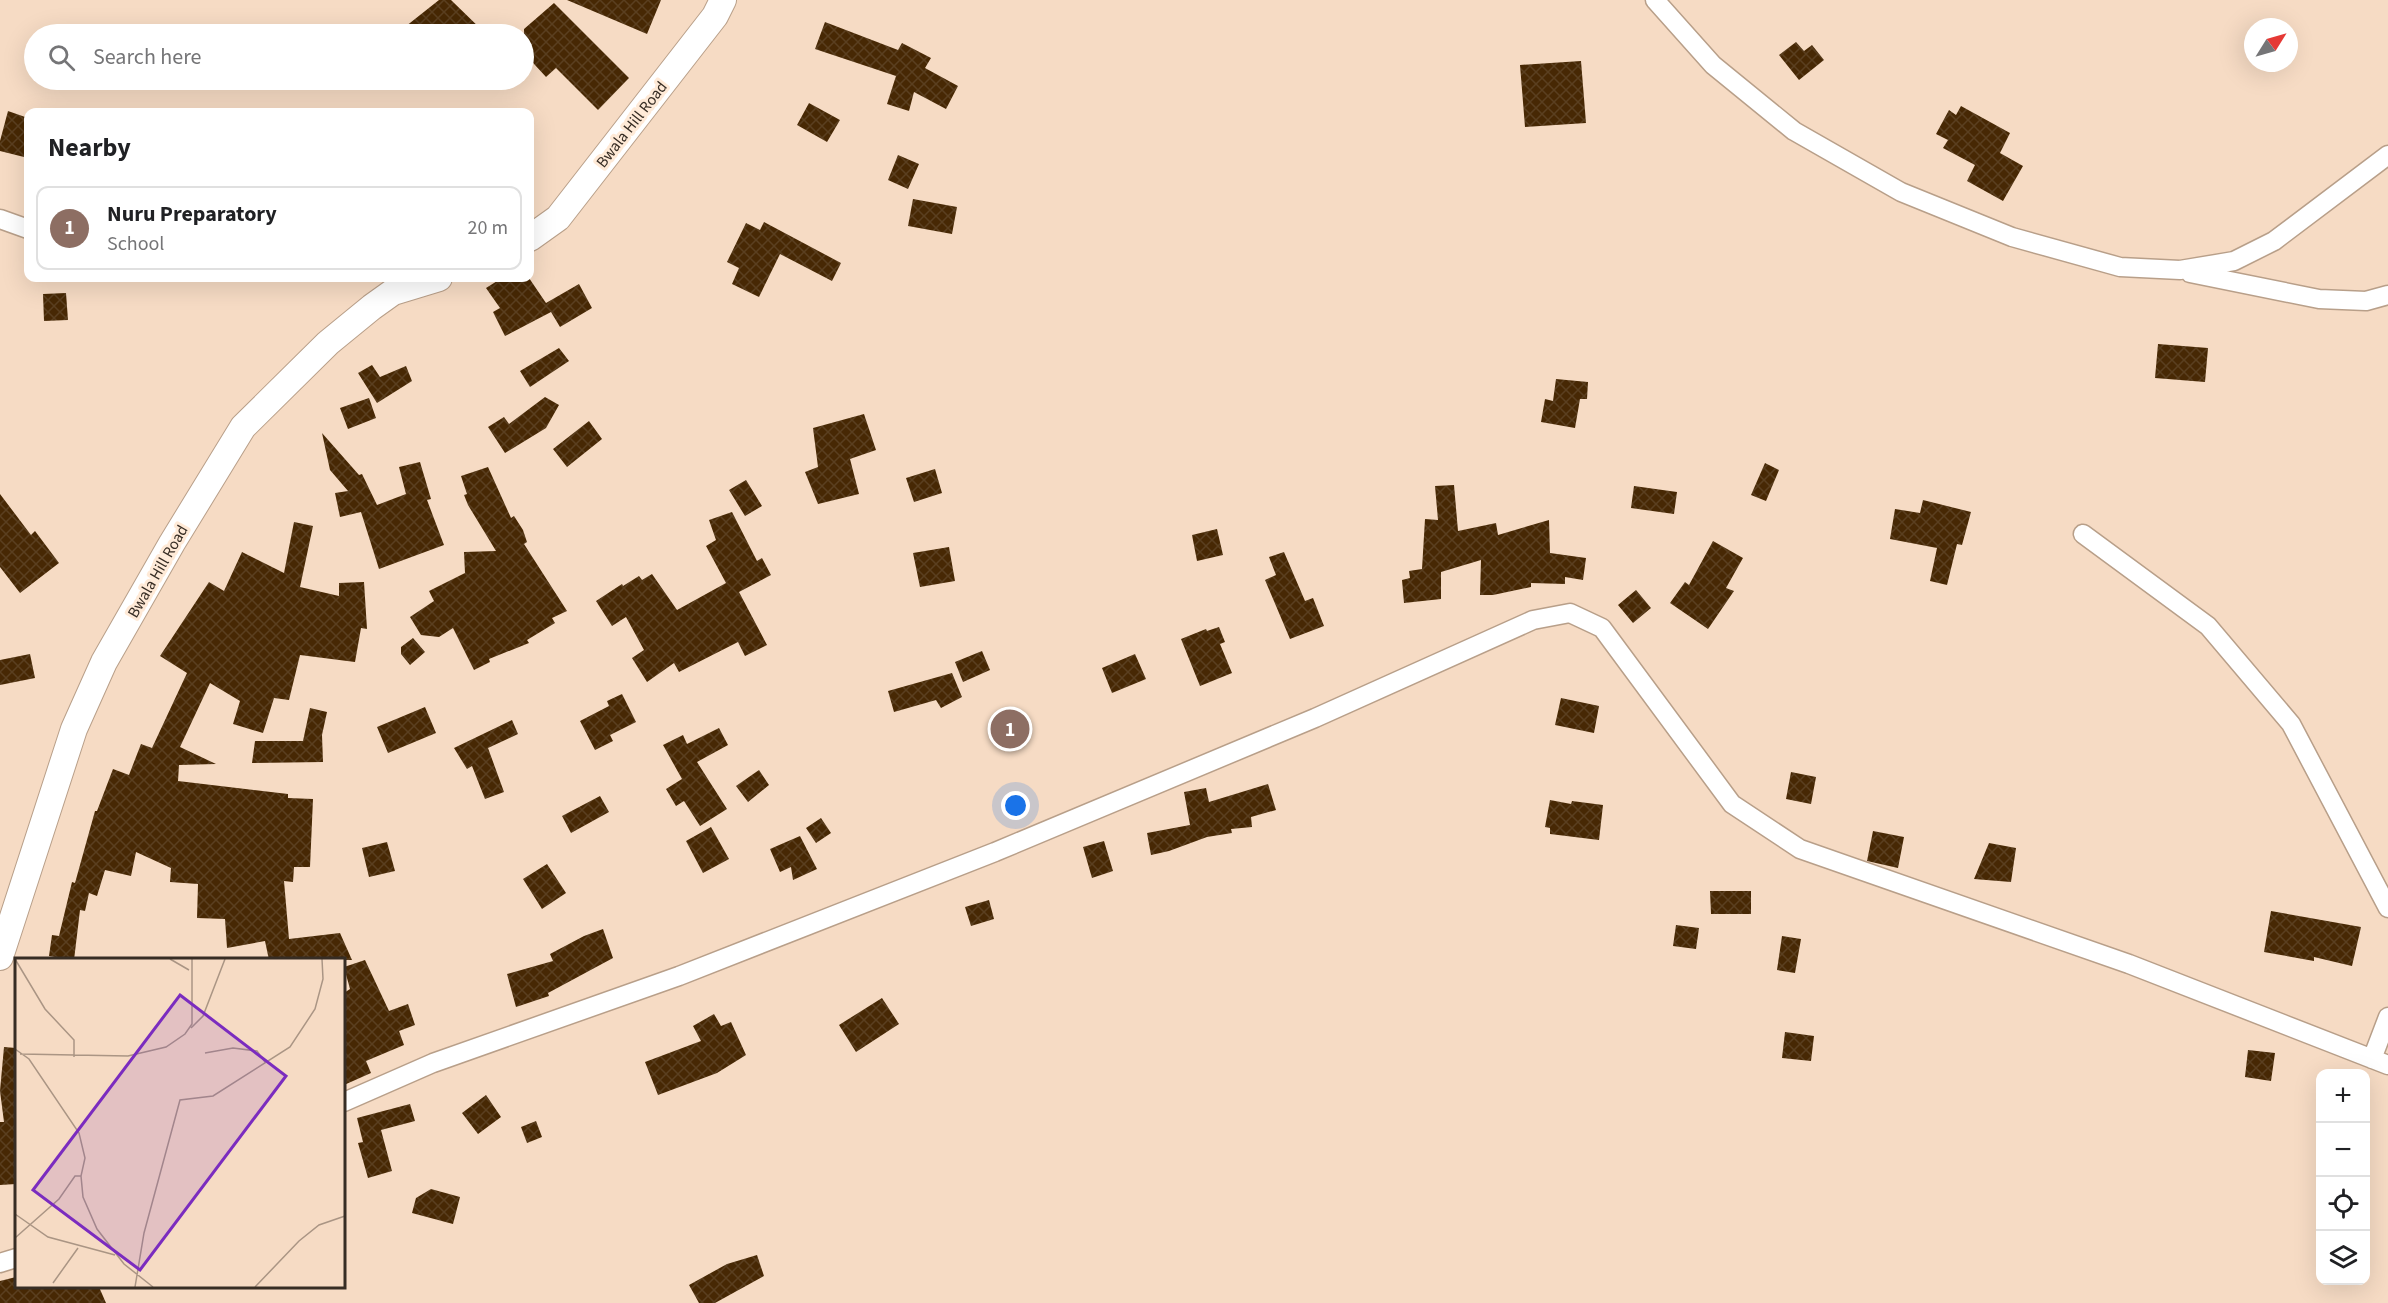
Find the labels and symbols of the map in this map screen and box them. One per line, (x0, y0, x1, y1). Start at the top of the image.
north arrow (2244, 18, 2298, 72)
street label: Bwala Hill Road (591, 77, 672, 172)
street label: Bwala Hill Road (122, 521, 193, 622)
pin: 1 (990, 706, 1030, 752)
your location (1001, 791, 1030, 820)
inset map (15, 958, 345, 1288)

